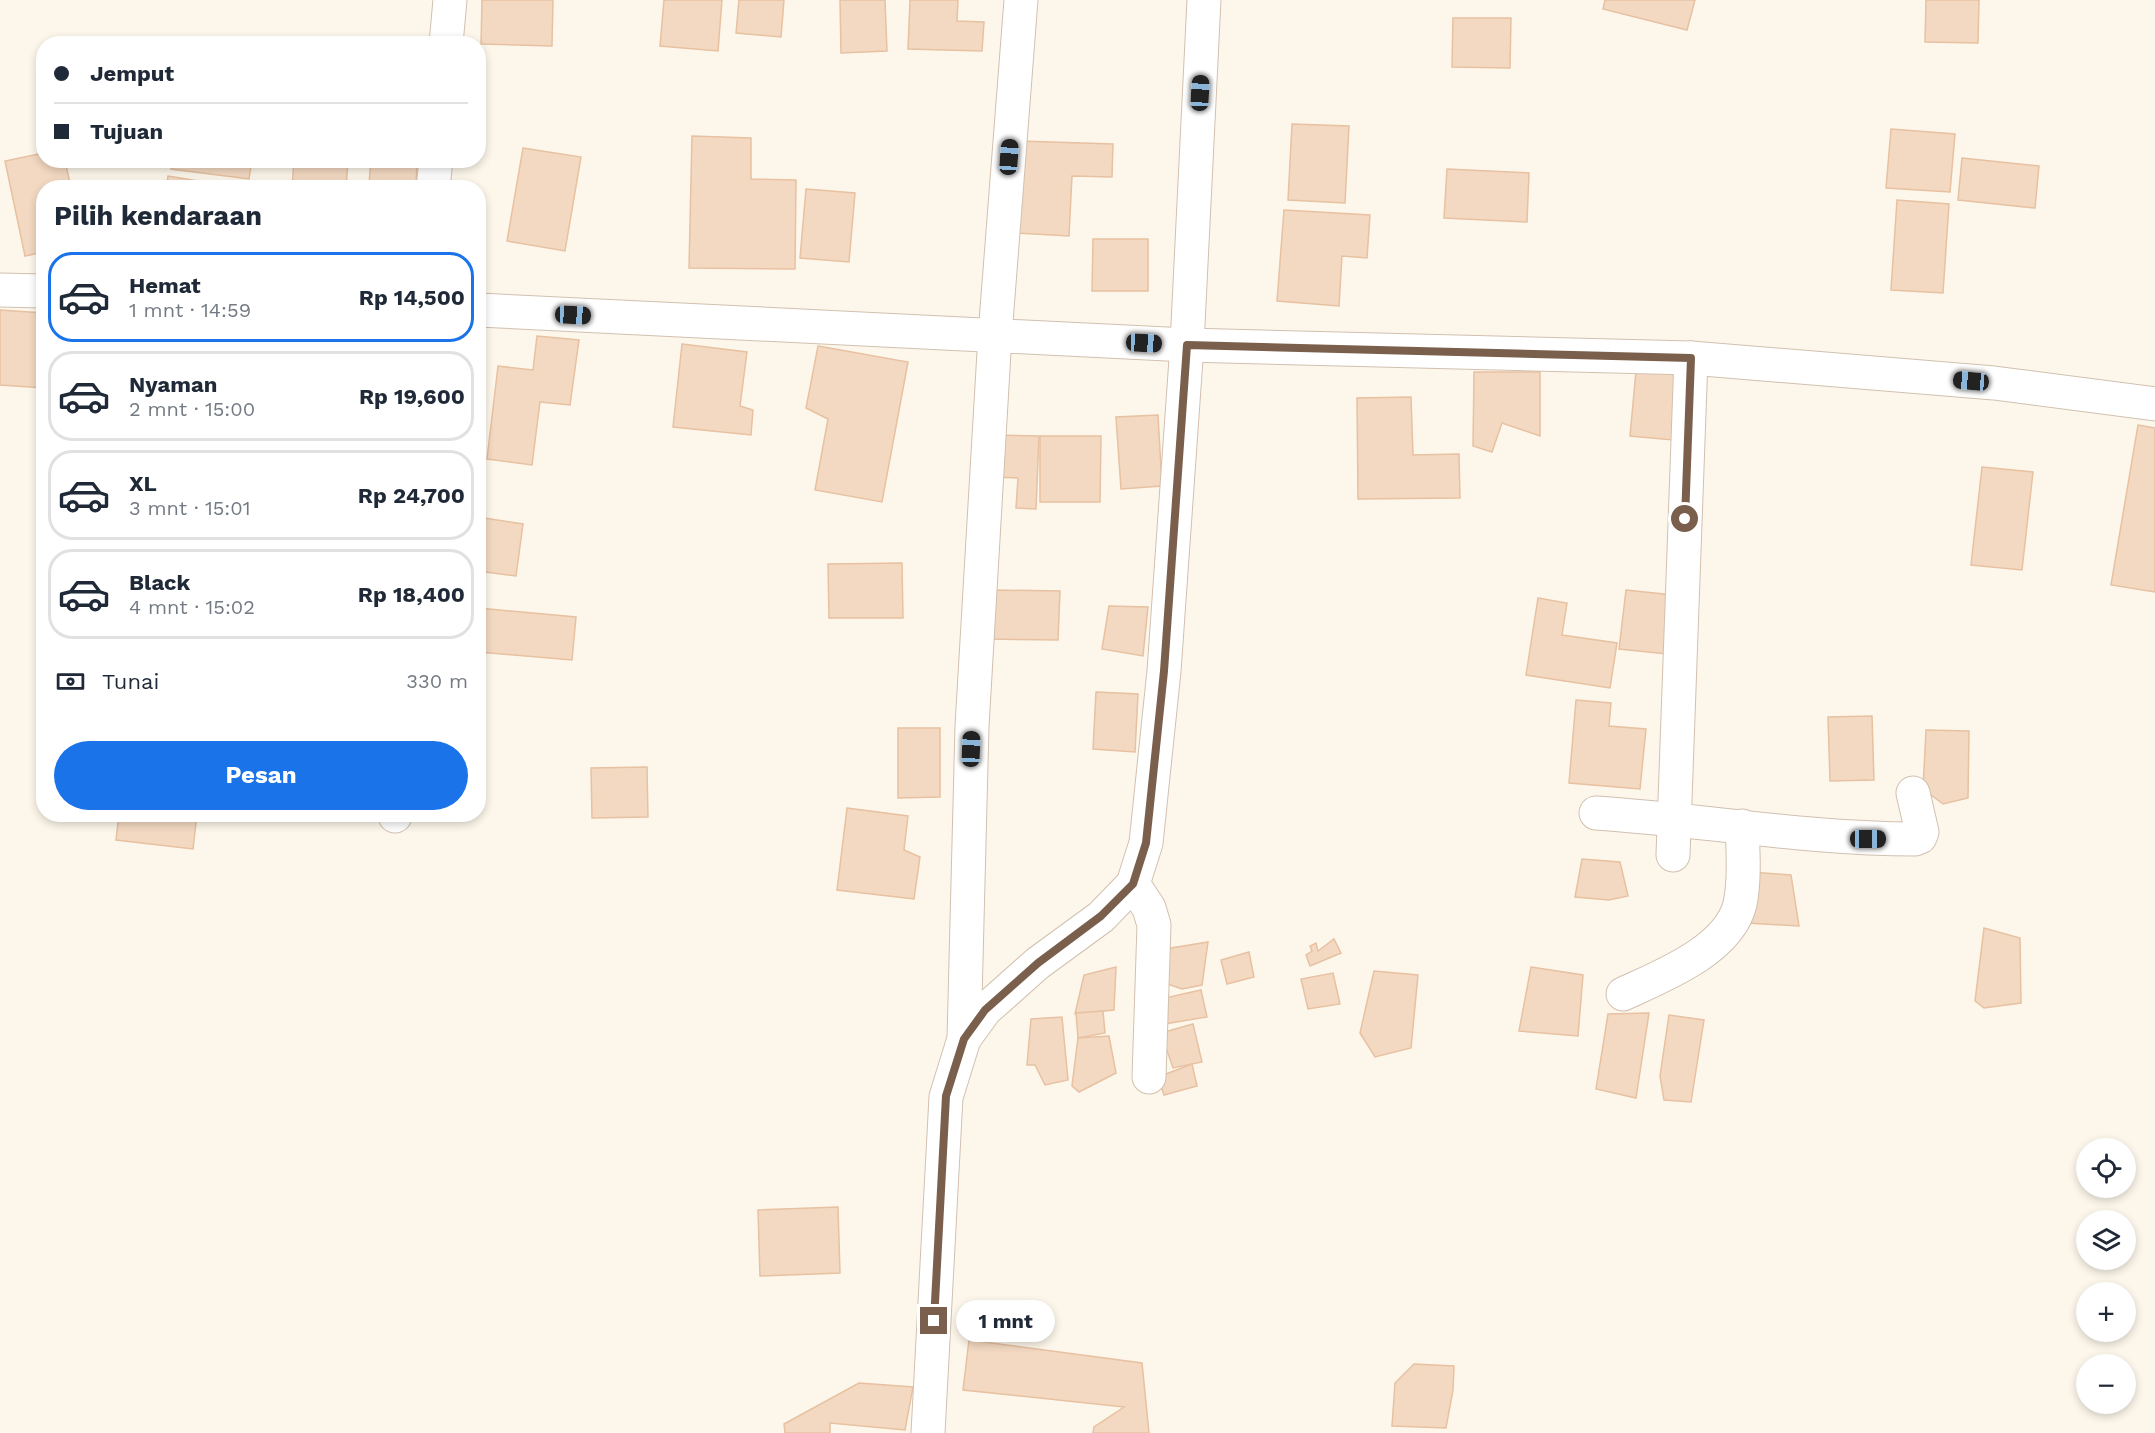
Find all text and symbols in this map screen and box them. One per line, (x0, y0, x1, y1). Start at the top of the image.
text: Jemput (90, 61, 174, 86)
car (1190, 75, 1210, 111)
text: Tujuan (90, 119, 163, 144)
car (999, 138, 1019, 176)
text: Pilih kendaraan (54, 200, 262, 232)
icon: car (57, 270, 111, 324)
text: Hemat (129, 273, 201, 298)
text: Rp 14,500 (359, 285, 465, 310)
text: 1 mnt · 14:59 (129, 298, 251, 322)
car (555, 305, 591, 325)
car (1126, 333, 1162, 353)
icon: car (57, 369, 111, 423)
car (1952, 370, 1990, 392)
text: Nyaman (129, 372, 217, 397)
text: Rp 19,600 (359, 384, 465, 409)
text: 2 mnt · 15:00 (129, 397, 255, 421)
icon: car (57, 468, 111, 522)
text: XL (129, 471, 157, 496)
text: Rp 24,700 (358, 483, 465, 508)
text: 3 mnt · 15:01 (129, 496, 251, 520)
route start (1671, 505, 1698, 532)
icon: car (57, 567, 111, 621)
text: Black (129, 570, 190, 595)
text: Rp 18,400 (358, 582, 465, 607)
text: 4 mnt · 15:02 (129, 595, 255, 619)
icon: cash (54, 665, 87, 698)
text: Tunai (102, 669, 159, 694)
text: 330 m (406, 669, 468, 693)
car (961, 731, 981, 767)
button: Pesan (54, 741, 468, 810)
car (1850, 830, 1886, 848)
map controls (2076, 1138, 2136, 1414)
button: locate (2076, 1138, 2136, 1198)
button: layers (2076, 1210, 2136, 1270)
button: + (2076, 1282, 2136, 1342)
callout: 1 mnt (955, 1300, 1054, 1342)
route end (920, 1307, 947, 1334)
text: 1 mnt (978, 1309, 1033, 1333)
button: − (2076, 1354, 2136, 1414)

